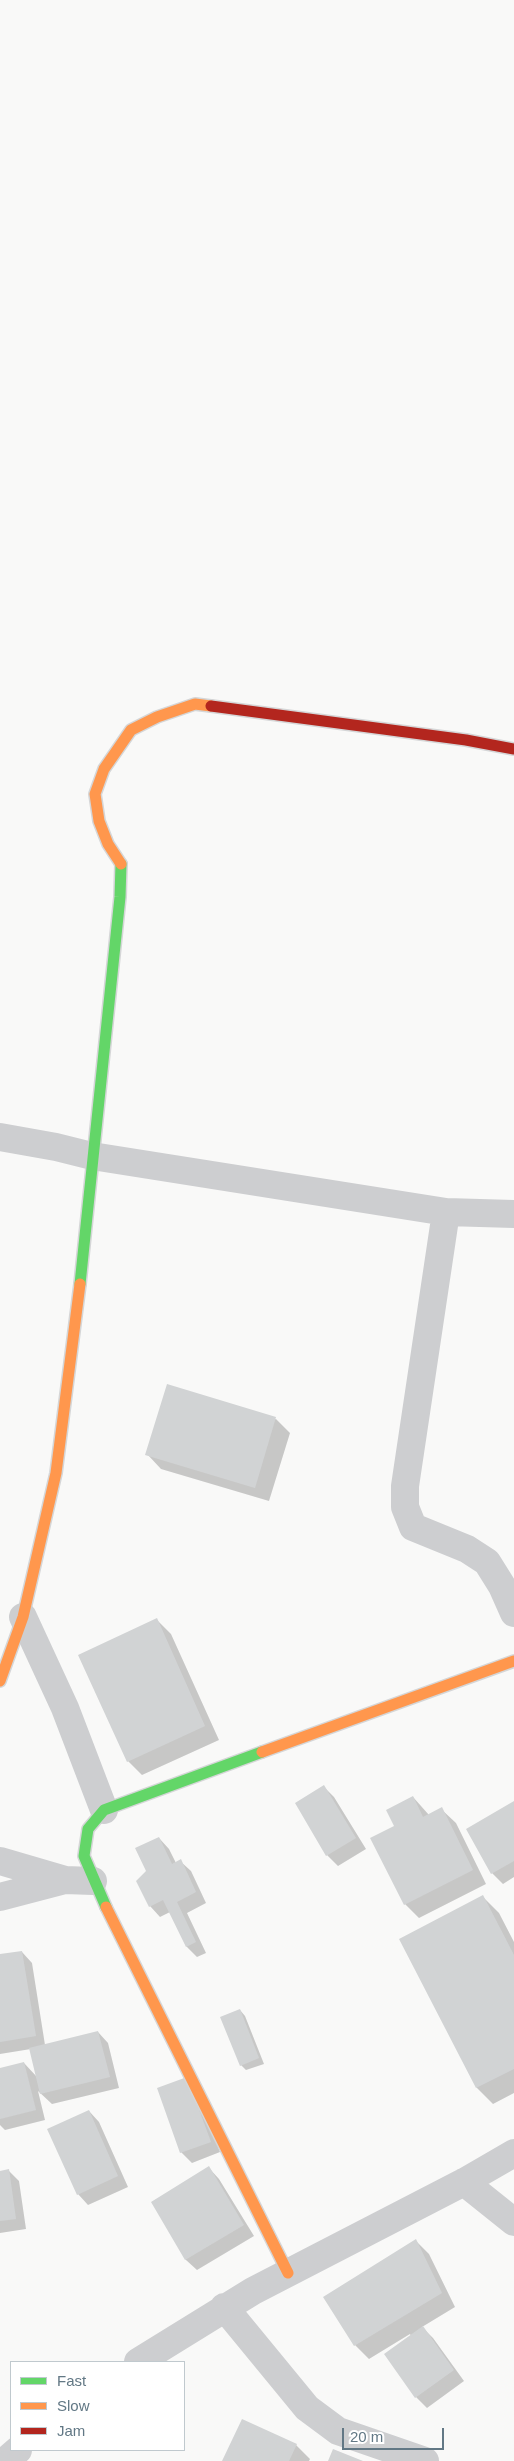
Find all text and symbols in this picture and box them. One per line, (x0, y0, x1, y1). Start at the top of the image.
legend (10, 2361, 185, 2451)
text: Fast (57, 2372, 86, 2389)
text: Slow (57, 2397, 90, 2414)
scale bar (344, 2418, 446, 2450)
text: Jam (57, 2422, 85, 2439)
text: 20 m (350, 2428, 383, 2445)

